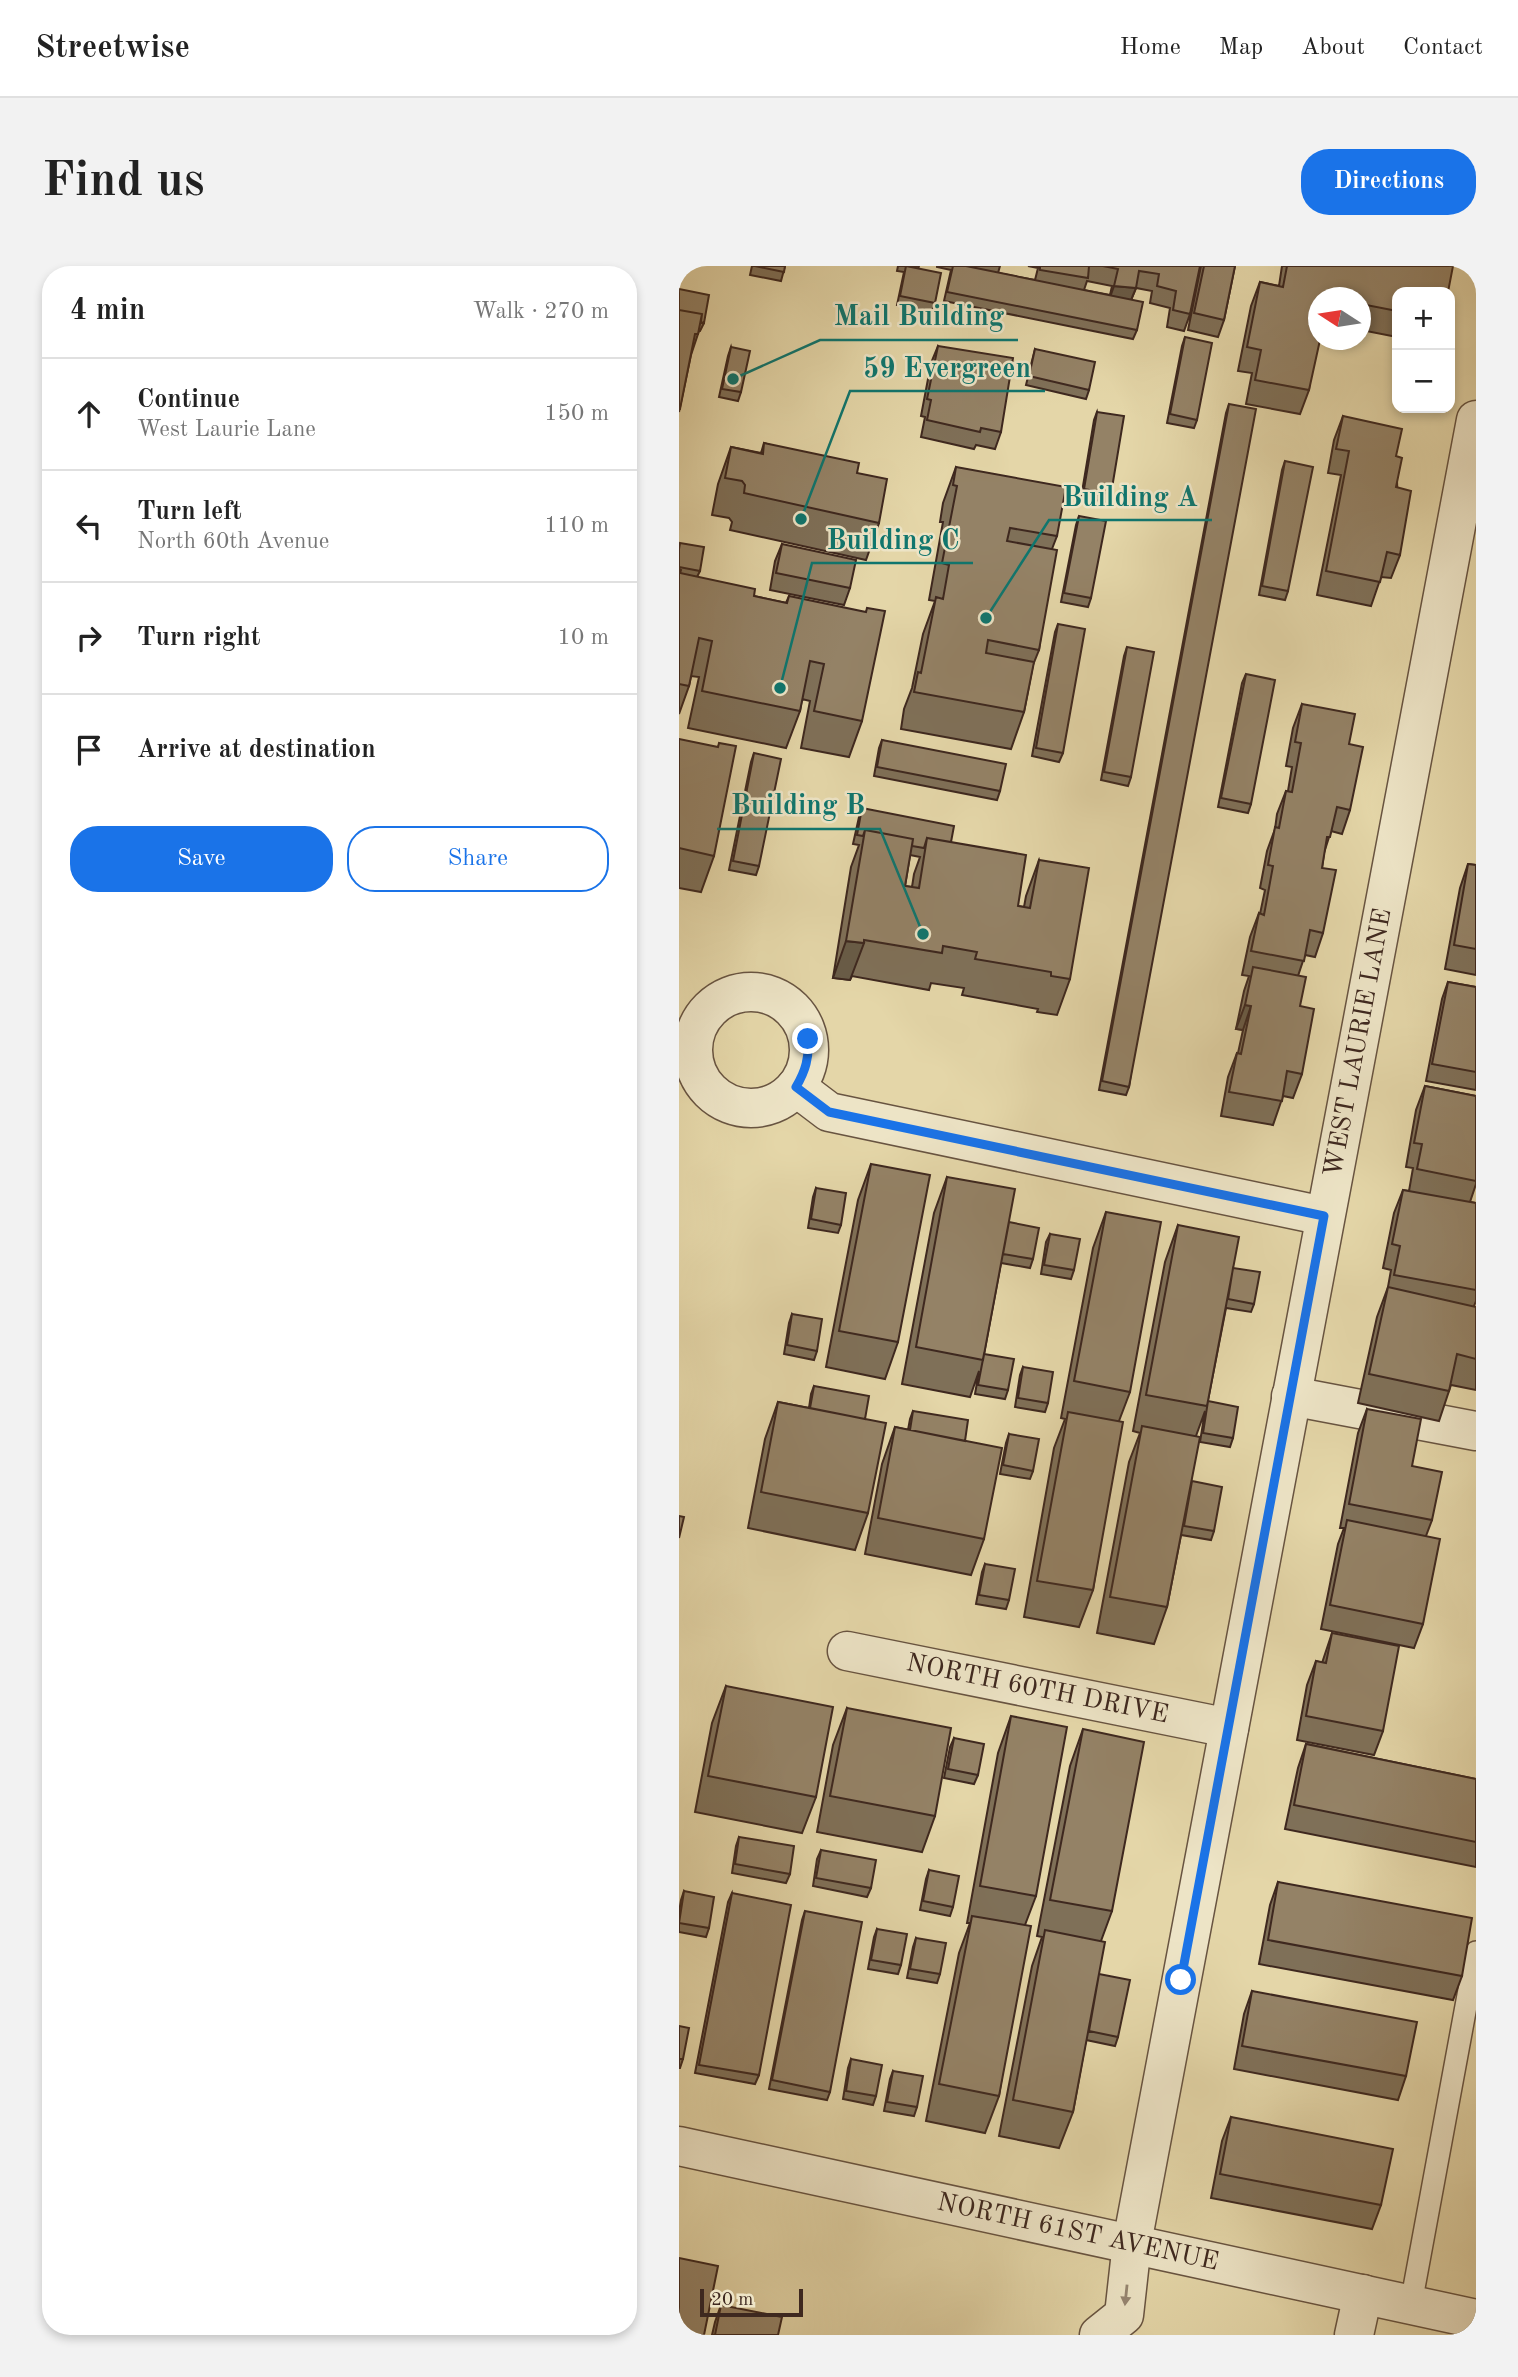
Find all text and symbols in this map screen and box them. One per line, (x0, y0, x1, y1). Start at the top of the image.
text: Streetwise (35, 32, 190, 65)
text: Home (1120, 36, 1181, 60)
text: Map (1219, 36, 1263, 60)
text: About (1301, 36, 1365, 60)
text: Contact (1403, 36, 1483, 60)
button: Directions (1301, 149, 1476, 215)
text: Find us (42, 158, 205, 207)
north arrow (1308, 287, 1371, 350)
map controls (1392, 287, 1455, 413)
button: + (1392, 287, 1455, 350)
callout: Mail Building (820, 291, 1018, 340)
text: 4 min (70, 296, 145, 326)
text: Walk · 270 m (473, 300, 609, 323)
text: Mail Building (834, 304, 1005, 332)
callout: 59 Evergreen (850, 342, 1045, 391)
button: − (1392, 350, 1455, 413)
text: 59 Evergreen (863, 356, 1031, 384)
text: Continue (137, 387, 240, 413)
icon: ahead (70, 395, 108, 433)
text: 150 m (544, 402, 609, 425)
text: West Laurie Lane (137, 418, 316, 441)
callout: Building A (1049, 471, 1212, 520)
text: Building A (1062, 485, 1198, 513)
text: Turn left (137, 499, 242, 525)
icon: left (70, 507, 108, 545)
text: 110 m (544, 514, 609, 537)
callout: Building C (812, 514, 973, 563)
text: Building C (827, 528, 959, 556)
text: North 60th Avenue (137, 530, 329, 553)
icon: right (70, 619, 108, 657)
text: Turn right (137, 625, 260, 651)
text: 10 m (558, 626, 609, 649)
icon: arrive (70, 731, 108, 769)
text: Arrive at destination (137, 737, 376, 763)
callout: Building B (717, 780, 880, 829)
text: Building B (731, 793, 865, 821)
button: Save (70, 826, 333, 892)
button: Share (347, 826, 609, 892)
street label: WEST LAURIE LANE (1320, 906, 1397, 1179)
route end (792, 1023, 823, 1054)
street label: NORTH 60TH DRIVE (904, 1650, 1171, 1728)
route start (1165, 1964, 1196, 1995)
street label: NORTH 61ST AVENUE (935, 2189, 1221, 2276)
one-way arrow (1120, 2284, 1131, 2306)
scale bar (700, 2286, 803, 2318)
text: 20 m (711, 2291, 753, 2310)

